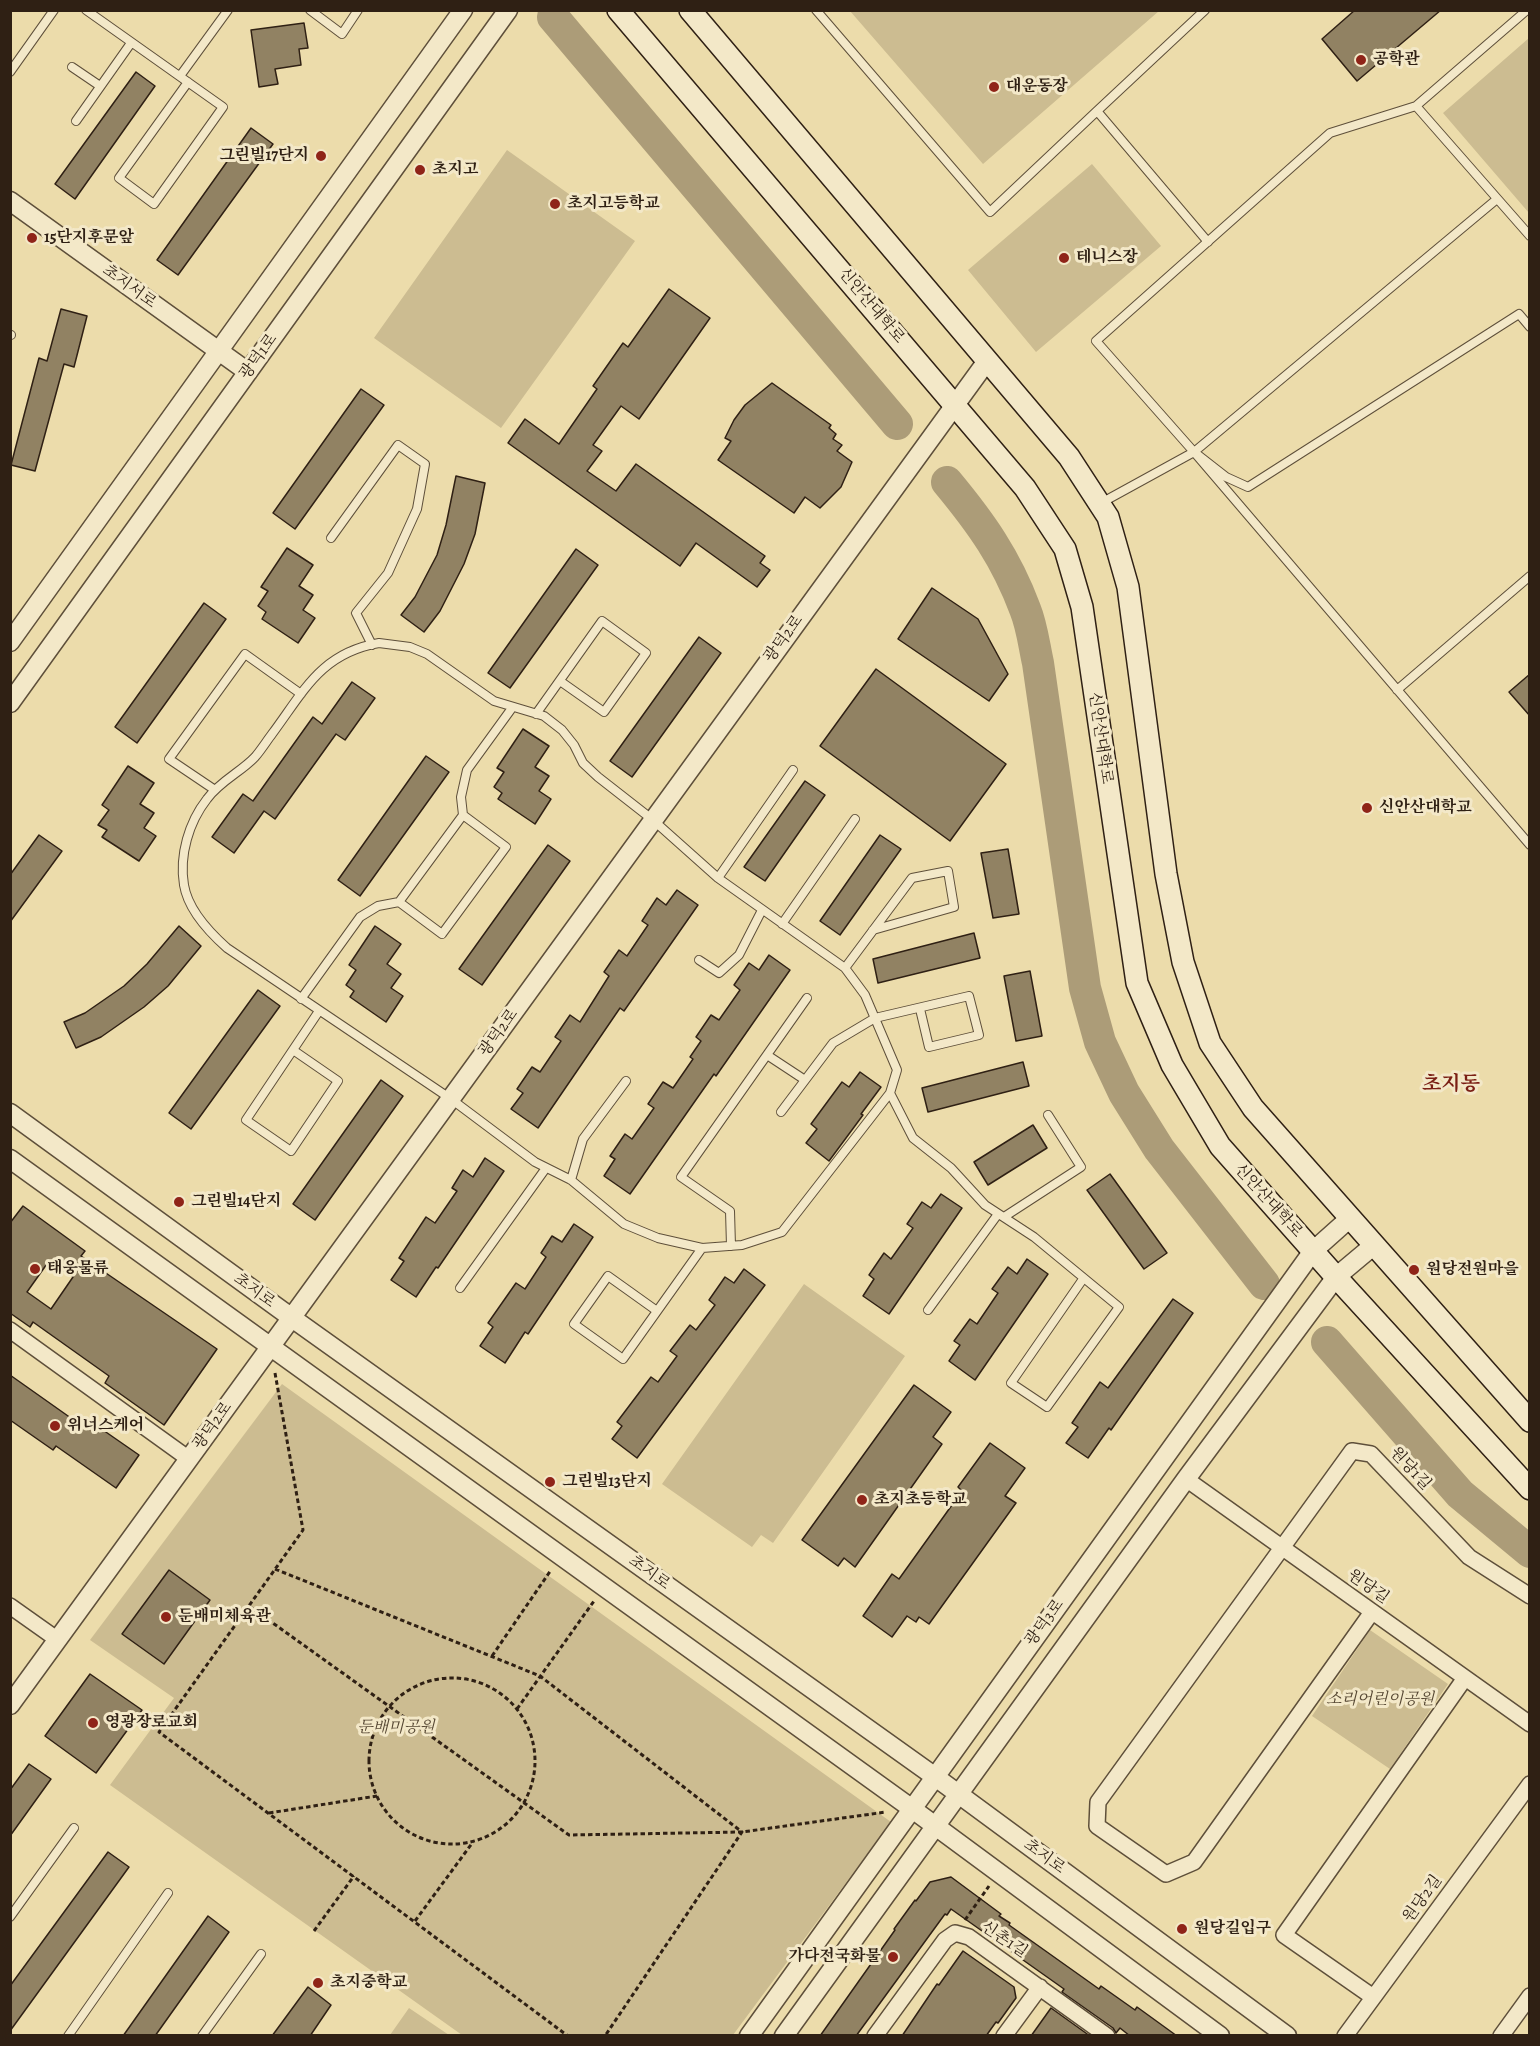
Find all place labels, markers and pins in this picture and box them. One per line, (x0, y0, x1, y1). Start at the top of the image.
place label: 공학관 (1373, 50, 1419, 70)
marker: 공학관 (1354, 53, 1368, 67)
place label: 대운동장 (1006, 77, 1068, 97)
marker: 대운동장 (987, 80, 1001, 94)
place label: 그린빌17단지 (219, 146, 309, 166)
marker: 그린빌17단지 (314, 149, 328, 163)
place label: 초지고 (432, 160, 478, 180)
marker: 초지고 (413, 163, 427, 177)
place label: 초지고등학교 (567, 194, 660, 214)
marker: 초지고등학교 (548, 197, 562, 211)
place label: 15단지후문앞 (44, 228, 134, 248)
marker: 15단지후문앞 (25, 231, 39, 245)
place label: 테니스장 (1076, 248, 1138, 268)
marker: 테니스장 (1057, 251, 1071, 265)
place label: 신안산대학교 (1379, 798, 1472, 818)
marker: 신안산대학교 (1360, 801, 1374, 815)
place label: 그린빌14단지 (191, 1192, 282, 1212)
marker: 그린빌14단지 (172, 1195, 186, 1209)
place label: 태웅물류 (47, 1259, 109, 1279)
place label: 원당전원마을 (1426, 1260, 1519, 1280)
marker: 태웅물류 (28, 1262, 42, 1276)
marker: 원당전원마을 (1407, 1263, 1421, 1277)
place label: 위너스케어 (67, 1416, 144, 1436)
marker: 위너스케어 (48, 1419, 62, 1433)
place label: 그린빌13단지 (562, 1472, 652, 1492)
marker: 그린빌13단지 (543, 1475, 557, 1489)
place label: 초지초등학교 (874, 1490, 967, 1510)
marker: 초지초등학교 (855, 1493, 869, 1507)
place label: 둔배미체육관 (178, 1607, 271, 1627)
marker: 둔배미체육관 (159, 1610, 173, 1624)
place label: 영광장로교회 (105, 1713, 198, 1733)
marker: 영광장로교회 (86, 1716, 100, 1730)
place label: 원당길입구 (1194, 1919, 1271, 1939)
marker: 원당길입구 (1175, 1922, 1189, 1936)
place label: 가다전국화물 (788, 1947, 881, 1967)
marker: 가다전국화물 (886, 1950, 900, 1964)
place label: 초지중학교 (330, 1973, 407, 1993)
marker: 초지중학교 (311, 1976, 325, 1990)

